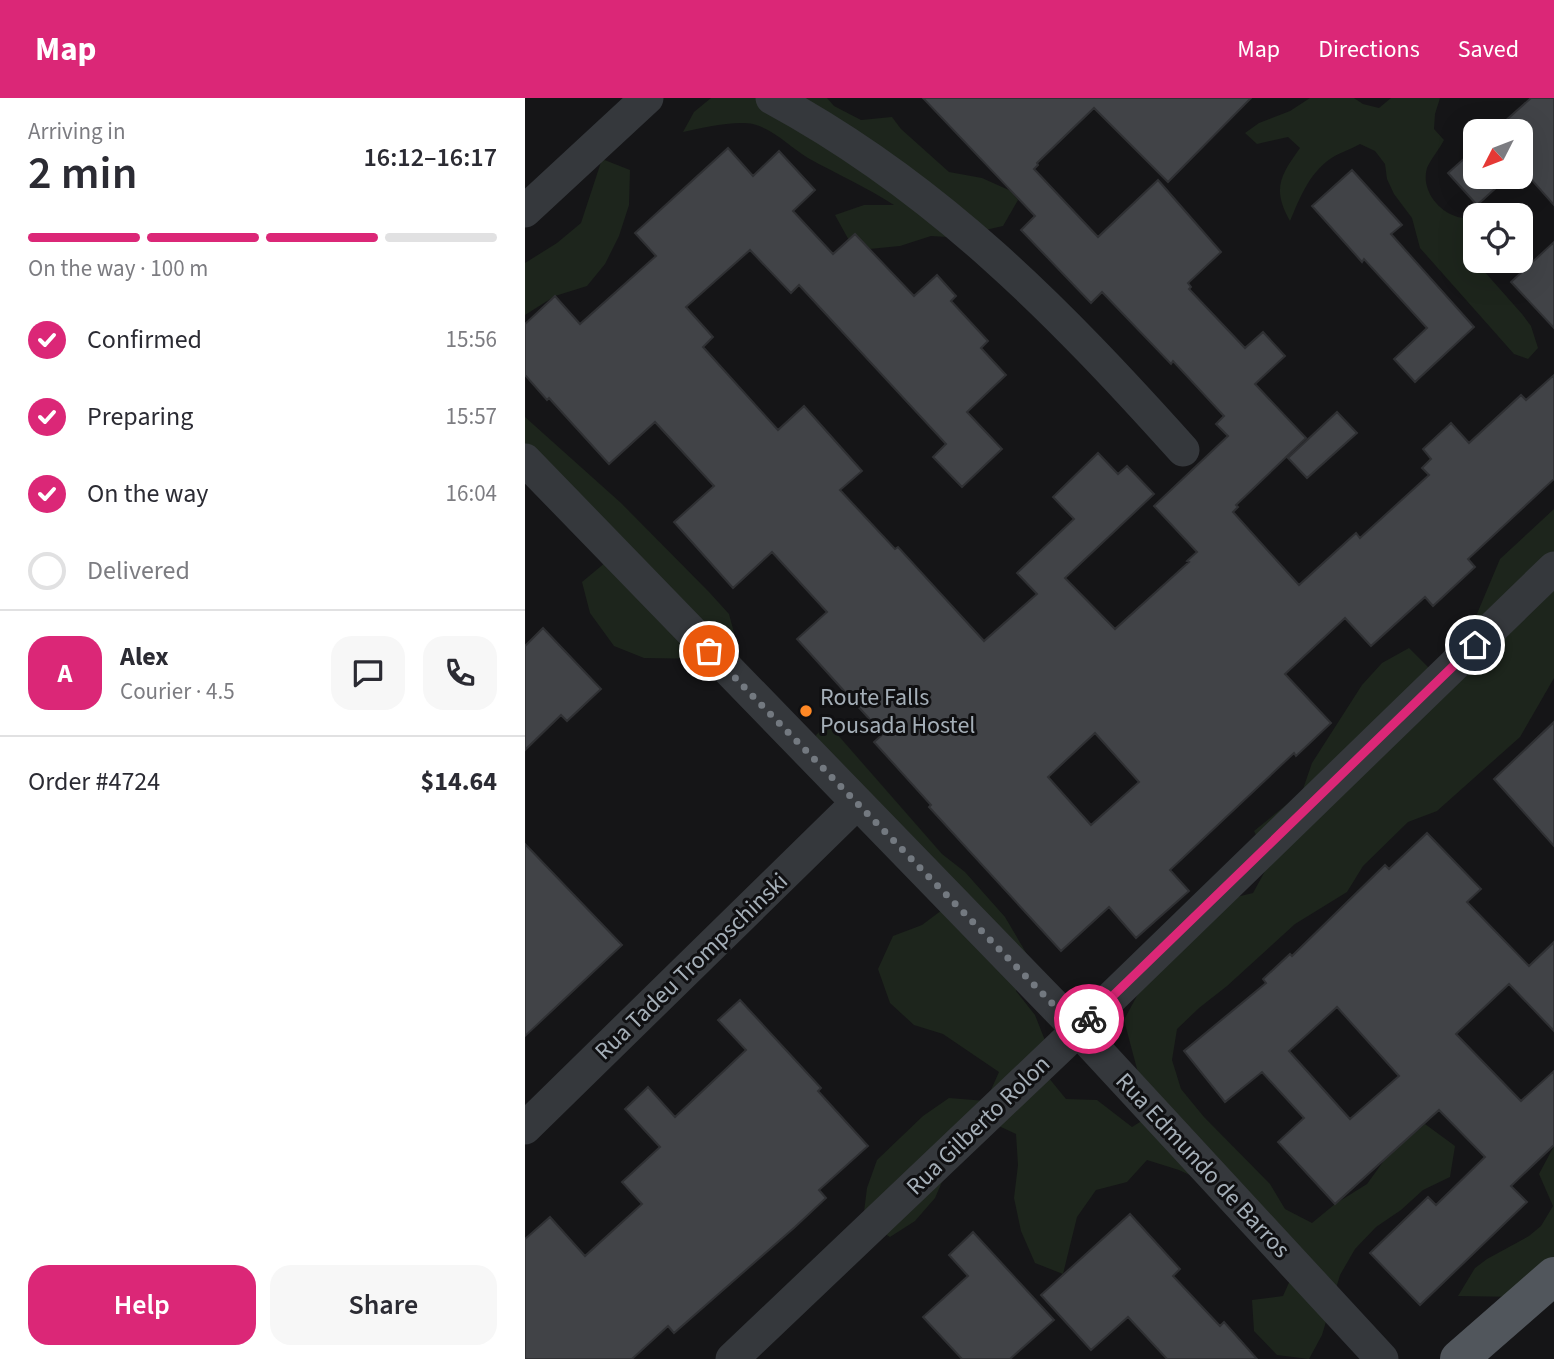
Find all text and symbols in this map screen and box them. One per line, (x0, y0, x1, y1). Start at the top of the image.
text: Map (35, 26, 96, 73)
text: Map (1237, 32, 1280, 67)
text: Directions (1318, 32, 1420, 67)
text: Saved (1458, 32, 1519, 67)
text: Arriving in (28, 115, 126, 148)
north arrow (1463, 119, 1533, 189)
map controls (1463, 119, 1533, 273)
text: 16:12–16:17 (364, 139, 497, 176)
text: 2 min (28, 141, 137, 206)
button: locate (1463, 203, 1533, 273)
text: On the way · 100 m (28, 252, 208, 285)
icon: check (28, 321, 66, 359)
text: Confirmed (87, 321, 202, 358)
text: 15:56 (446, 323, 497, 356)
icon: check (28, 398, 66, 436)
text: Preparing (87, 398, 193, 435)
text: 15:57 (446, 400, 497, 433)
icon: check (28, 475, 66, 513)
text: On the way (87, 475, 208, 512)
text: 16:04 (446, 477, 497, 510)
text: Delivered (87, 552, 190, 589)
pin (1445, 615, 1505, 675)
pin (679, 621, 739, 681)
icon: home (1456, 626, 1494, 664)
icon: bag (690, 632, 728, 670)
button: chat (331, 636, 405, 710)
button: phone (423, 636, 497, 710)
text: Alex (120, 638, 169, 675)
text: A (58, 655, 72, 692)
text: Courier · 4.5 (120, 675, 235, 708)
place label: Route Falls Pousada Hostel (820, 680, 975, 743)
marker: Route Falls Pousada Hostel (798, 703, 814, 719)
text: Order #4724 (28, 763, 160, 800)
text: $14.64 (421, 763, 497, 800)
street label: Rua Tadeu Trompschinski (587, 865, 796, 1068)
courier (1054, 984, 1124, 1054)
icon: bike (1070, 1000, 1108, 1038)
street label: Rua Gilberto Rolon (898, 1047, 1058, 1203)
street label: Rua Edmundo de Barros (1107, 1065, 1298, 1266)
button: Help (28, 1265, 256, 1345)
button: Share (270, 1265, 497, 1345)

